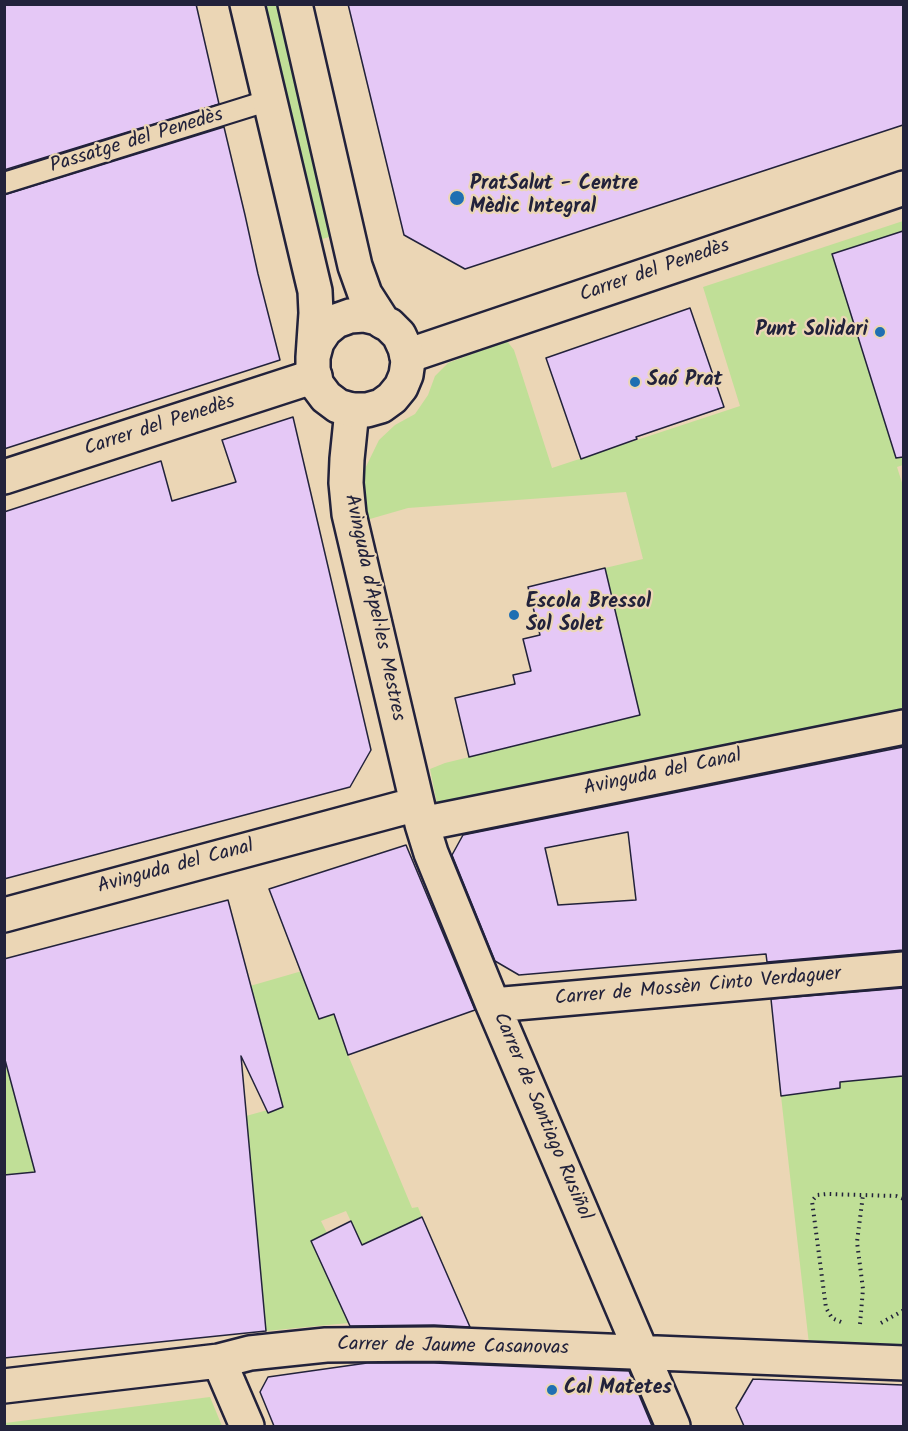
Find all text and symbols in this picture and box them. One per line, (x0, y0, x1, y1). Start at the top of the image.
street label: Passatge del Penedès (48, 104, 226, 180)
place label: PratSalut - Centre Mèdic Integral (470, 174, 638, 221)
marker: PratSalut - Centre Mèdic Integral (448, 189, 466, 207)
street label: Carrer del Penedès (577, 235, 733, 309)
place label: Punt Solidari (755, 320, 868, 344)
marker: Punt Solidari (873, 325, 887, 339)
place label: Saó Prat (647, 370, 722, 394)
marker: Saó Prat (628, 375, 642, 389)
street label: Carrer del Penedès (82, 391, 238, 463)
street label: Avinguda d'Apel·les Mestres (337, 492, 409, 724)
place label: Escola Bressol Sol Solet (526, 592, 651, 639)
marker: Escola Bressol Sol Solet (507, 608, 521, 622)
street label: Avinguda del Canal (582, 746, 744, 802)
street label: Avinguda del Canal (95, 836, 257, 900)
street label: Carrer de Mossèn Cinto Verdaguer (554, 964, 842, 1012)
street label: Carrer de Santiago Rusiñol (486, 1009, 596, 1225)
street label: Carrer de Jaume Casanovas (337, 1334, 569, 1362)
place label: Cal Matetes (564, 1378, 672, 1402)
marker: Cal Matetes (545, 1383, 559, 1397)

